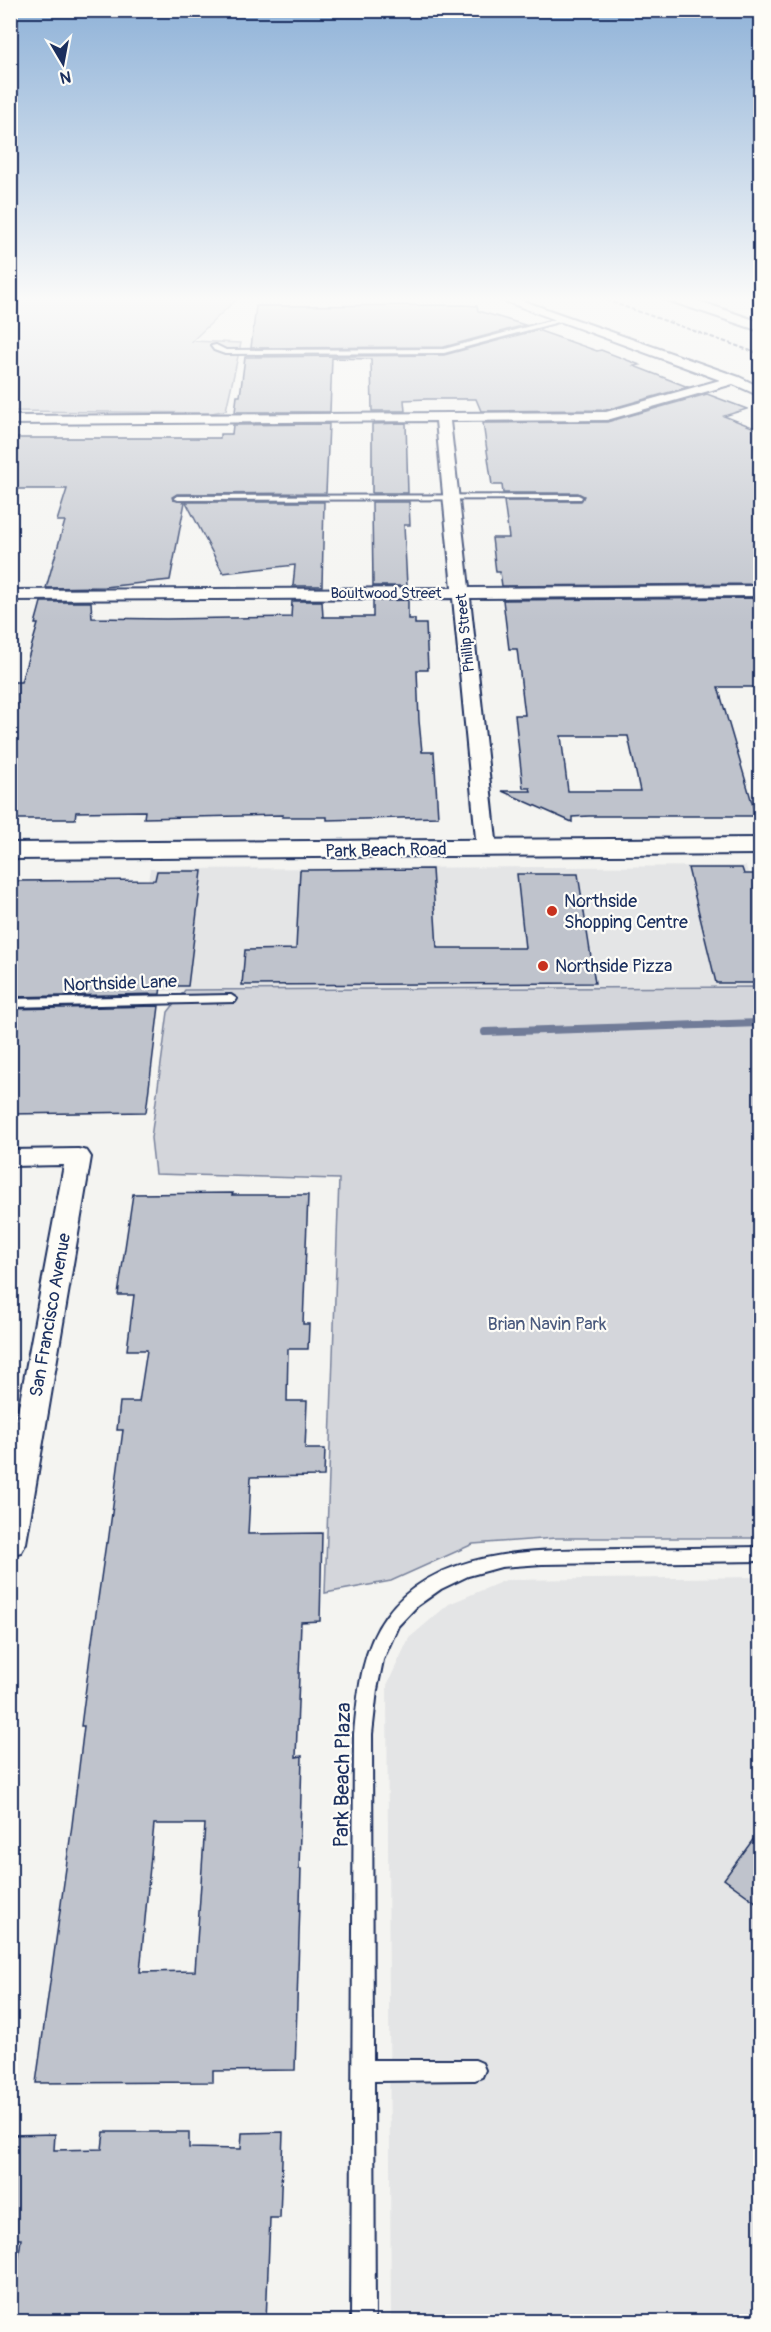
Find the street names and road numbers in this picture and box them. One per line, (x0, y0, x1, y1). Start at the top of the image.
street label: Boultwood Street (330, 584, 443, 603)
street label: Phillip Street (452, 592, 479, 673)
street label: Park Beach Road (325, 838, 447, 863)
street label: Northside Lane (63, 970, 178, 997)
street label: San Francisco Avenue (25, 1231, 76, 1399)
street label: Park Beach Plaza (328, 1702, 357, 1848)

